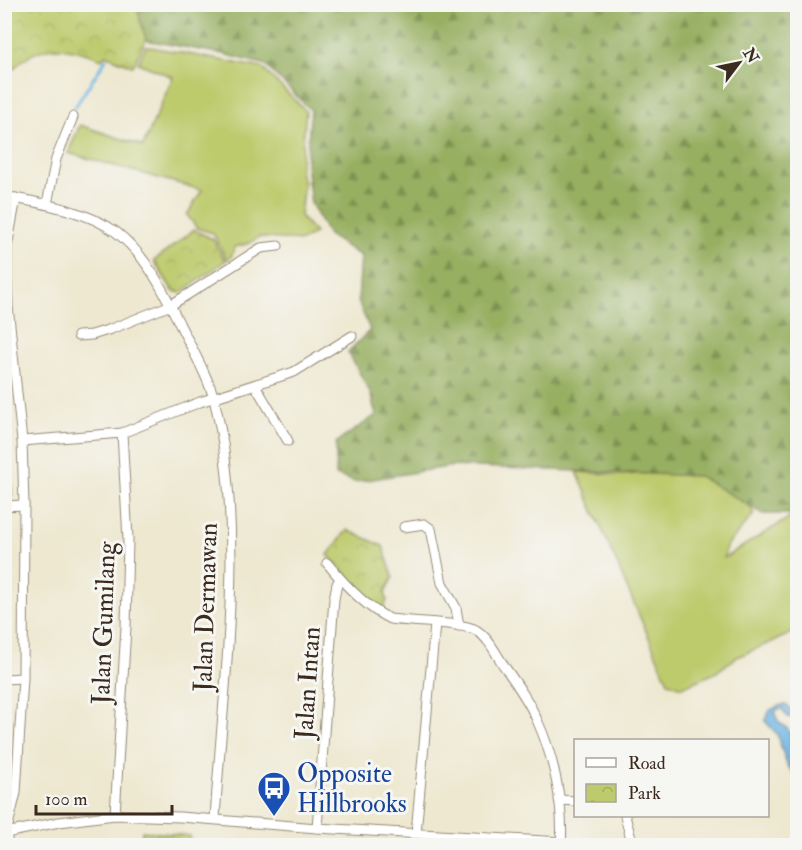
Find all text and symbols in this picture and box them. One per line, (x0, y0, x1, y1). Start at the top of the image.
north arrow (709, 33, 769, 93)
text: N (738, 43, 764, 68)
street label: Jalan Dermawan (187, 522, 225, 693)
street label: Jalan Gumilang (85, 540, 123, 706)
street label: Jalan Intan (288, 626, 328, 742)
legend (574, 739, 769, 817)
text: Road (628, 752, 666, 775)
place label: Opposite Hillbrooks (297, 758, 407, 820)
bus stop icon: Opposite Hillbrooks (256, 770, 292, 817)
scale bar (36, 778, 172, 816)
text: Park (628, 782, 661, 805)
text: 100 m (45, 788, 88, 811)

